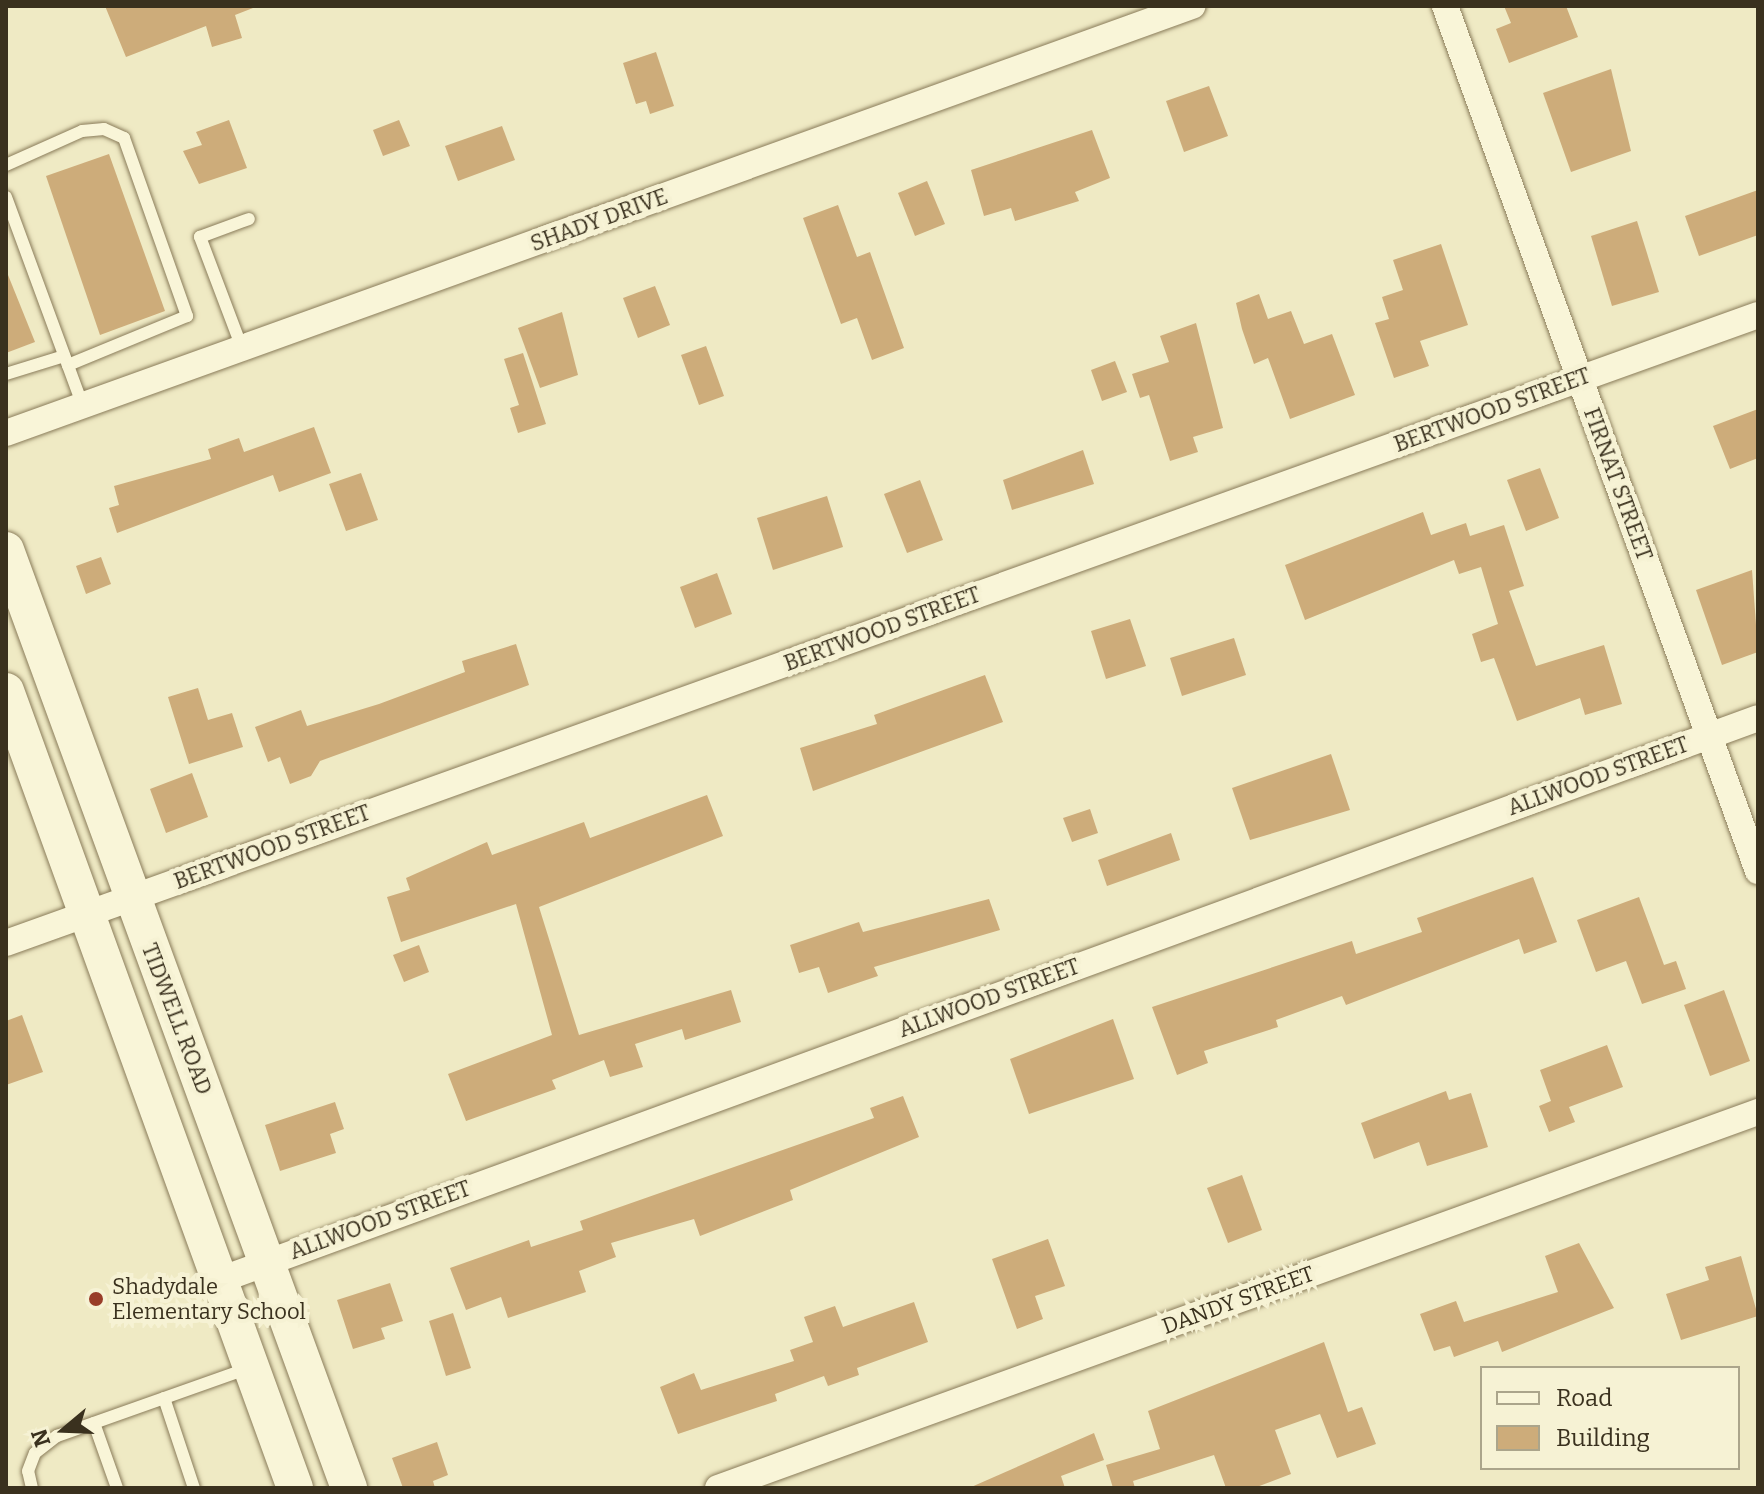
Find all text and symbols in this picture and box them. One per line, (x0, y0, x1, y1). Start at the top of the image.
street label: SHADY DRIVE (527, 183, 671, 257)
street label: BERTWOOD STREET (1390, 362, 1594, 458)
street label: FIRNAT STREET (1578, 404, 1658, 564)
street label: BERTWOOD STREET (780, 581, 984, 677)
street label: ALLWOOD STREET (1504, 731, 1692, 821)
street label: BERTWOOD STREET (170, 799, 374, 895)
street label: TIDWELL ROAD (136, 940, 218, 1098)
street label: ALLWOOD STREET (895, 953, 1083, 1043)
street label: ALLWOOD STREET (286, 1175, 474, 1265)
street label: DANDY STREET (1158, 1260, 1318, 1340)
place label: Shadydale Elementary School (112, 1273, 306, 1324)
marker: Shadydale Elementary School (87, 1290, 105, 1308)
legend (1480, 1366, 1740, 1470)
text: Road (1556, 1384, 1612, 1412)
north arrow (24, 1390, 104, 1470)
text: Building (1556, 1424, 1650, 1452)
text: N (25, 1426, 56, 1450)

